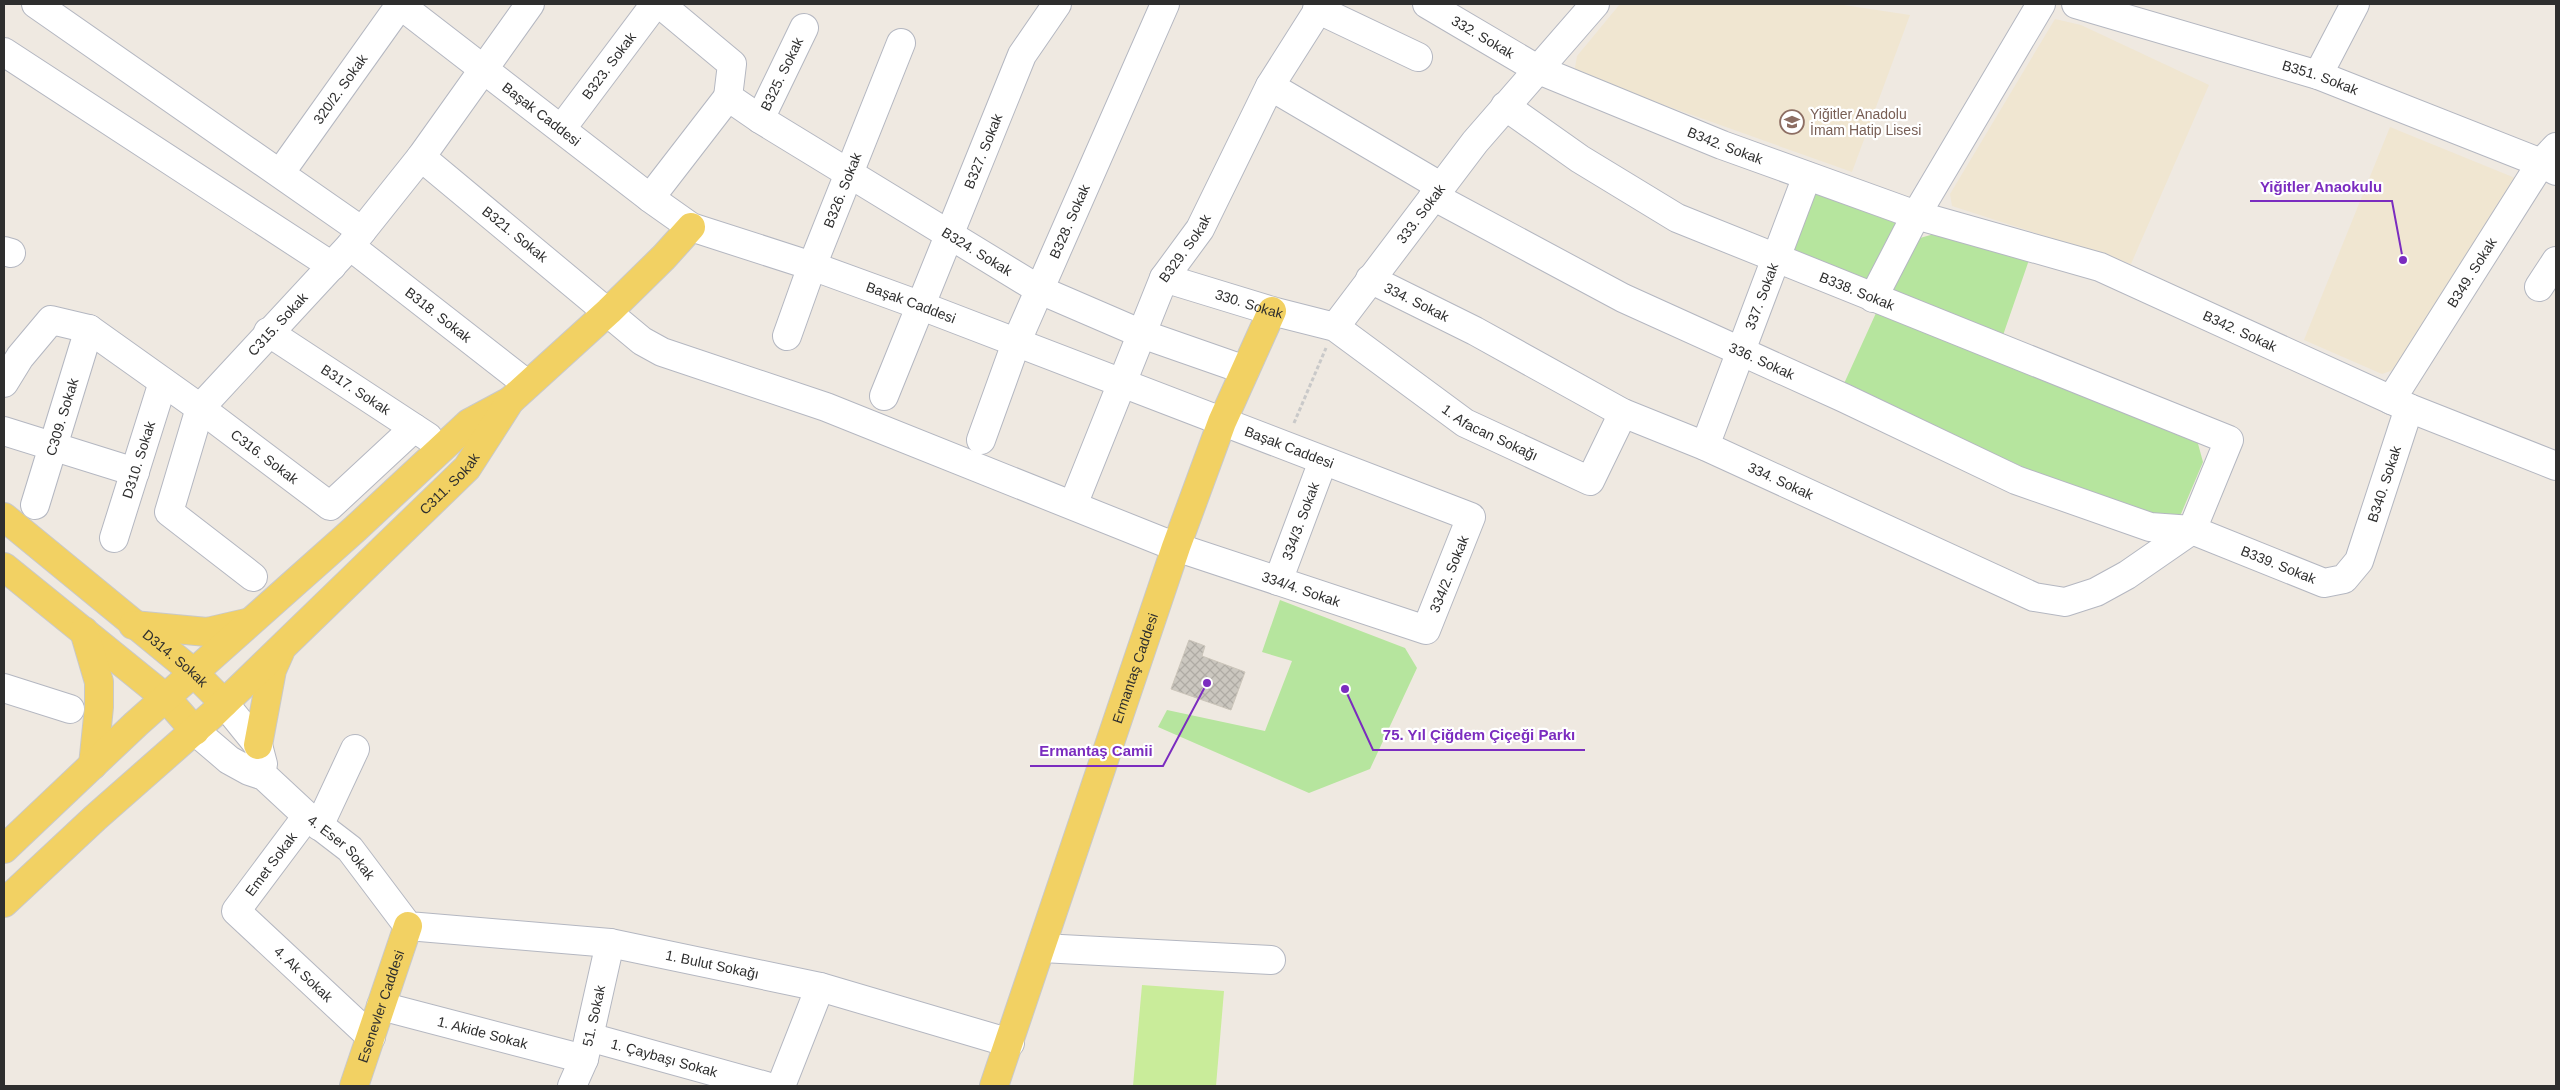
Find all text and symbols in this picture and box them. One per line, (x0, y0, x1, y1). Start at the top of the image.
street label: 332. Sokak (1449, 12, 1518, 62)
street label: B323. Sokak (579, 28, 640, 102)
street label: B325. Sokak (757, 34, 807, 113)
street label: 320/2. Sokak (310, 50, 371, 127)
street label: B351. Sokak (2280, 57, 2361, 98)
street label: Başak Caddesi (499, 79, 584, 149)
place label: Yiğitler Anadolu İmam Hatip Lisesi (1810, 106, 1921, 138)
school or university icon: Yiğitler Anadolu İmam Hatip Lisesi (1779, 109, 1805, 135)
street label: B327. Sokak (961, 111, 1006, 191)
street label: B342. Sokak (1685, 124, 1766, 167)
street label: B326. Sokak (820, 149, 865, 230)
callout: Yiğitler Anaokulu (2250, 171, 2392, 201)
text: Yiğitler Anaokulu (2260, 178, 2382, 195)
street label: 333. Sokak (1393, 180, 1449, 247)
street label: B328. Sokak (1046, 181, 1093, 261)
street label: B321. Sokak (479, 203, 552, 266)
street label: B329. Sokak (1156, 211, 1214, 285)
street label: B324. Sokak (939, 224, 1016, 280)
street label: B349. Sokak (2444, 234, 2500, 310)
street label: 337. Sokak (1742, 260, 1782, 332)
street label: B338. Sokak (1817, 269, 1898, 314)
street label: Başak Caddesi (864, 278, 958, 326)
street label: 334. Sokak (1382, 279, 1452, 325)
street label: B318. Sokak (402, 284, 475, 346)
street label: 330. Sokak (1213, 286, 1286, 322)
street label: C315. Sokak (245, 289, 311, 359)
street label: B342. Sokak (2200, 307, 2280, 355)
street label: 336. Sokak (1727, 339, 1798, 383)
street label: B317. Sokak (318, 361, 394, 419)
street label: C309. Sokak (43, 375, 82, 458)
street label: 1. Afacan Sokağı (1439, 401, 1540, 464)
street label: D310. Sokak (119, 418, 159, 500)
street label: Başak Caddesi (1242, 423, 1336, 472)
street label: C316. Sokak (228, 426, 302, 488)
street label: B340. Sokak (2364, 443, 2404, 524)
street label: C311. Sokak (416, 449, 483, 518)
street label: 334. Sokak (1745, 459, 1817, 503)
street label: 334/3. Sokak (1279, 479, 1323, 562)
street label: 334/2. Sokak (1426, 532, 1472, 615)
street label: B339. Sokak (2239, 542, 2319, 587)
street label: 334/4. Sokak (1260, 568, 1343, 610)
street label: Ermantaş Caddesi (1109, 611, 1161, 725)
street label: D314. Sokak (140, 626, 212, 691)
callout: 75. Yıl Çiğdem Çiçeği Parkı (1373, 720, 1585, 750)
text: 75. Yıl Çiğdem Çiçeği Parkı (1383, 726, 1575, 743)
callout: Ermantaş Camii (1030, 736, 1163, 766)
text: Ermantaş Camii (1039, 742, 1153, 759)
street label: 4. Eser Sokak (305, 812, 379, 884)
street label: Emet Sokak (242, 828, 301, 899)
street label: 4. Ak Sokak (271, 943, 337, 1006)
street label: 1. Bulut Sokağı (664, 947, 761, 982)
street label: Esenevler Caddesi (354, 948, 407, 1065)
street label: 51. Sokak (579, 982, 609, 1048)
street label: 1. Akide Sokak (436, 1013, 530, 1052)
street label: 1. Çaybaşı Sokak (609, 1035, 720, 1080)

